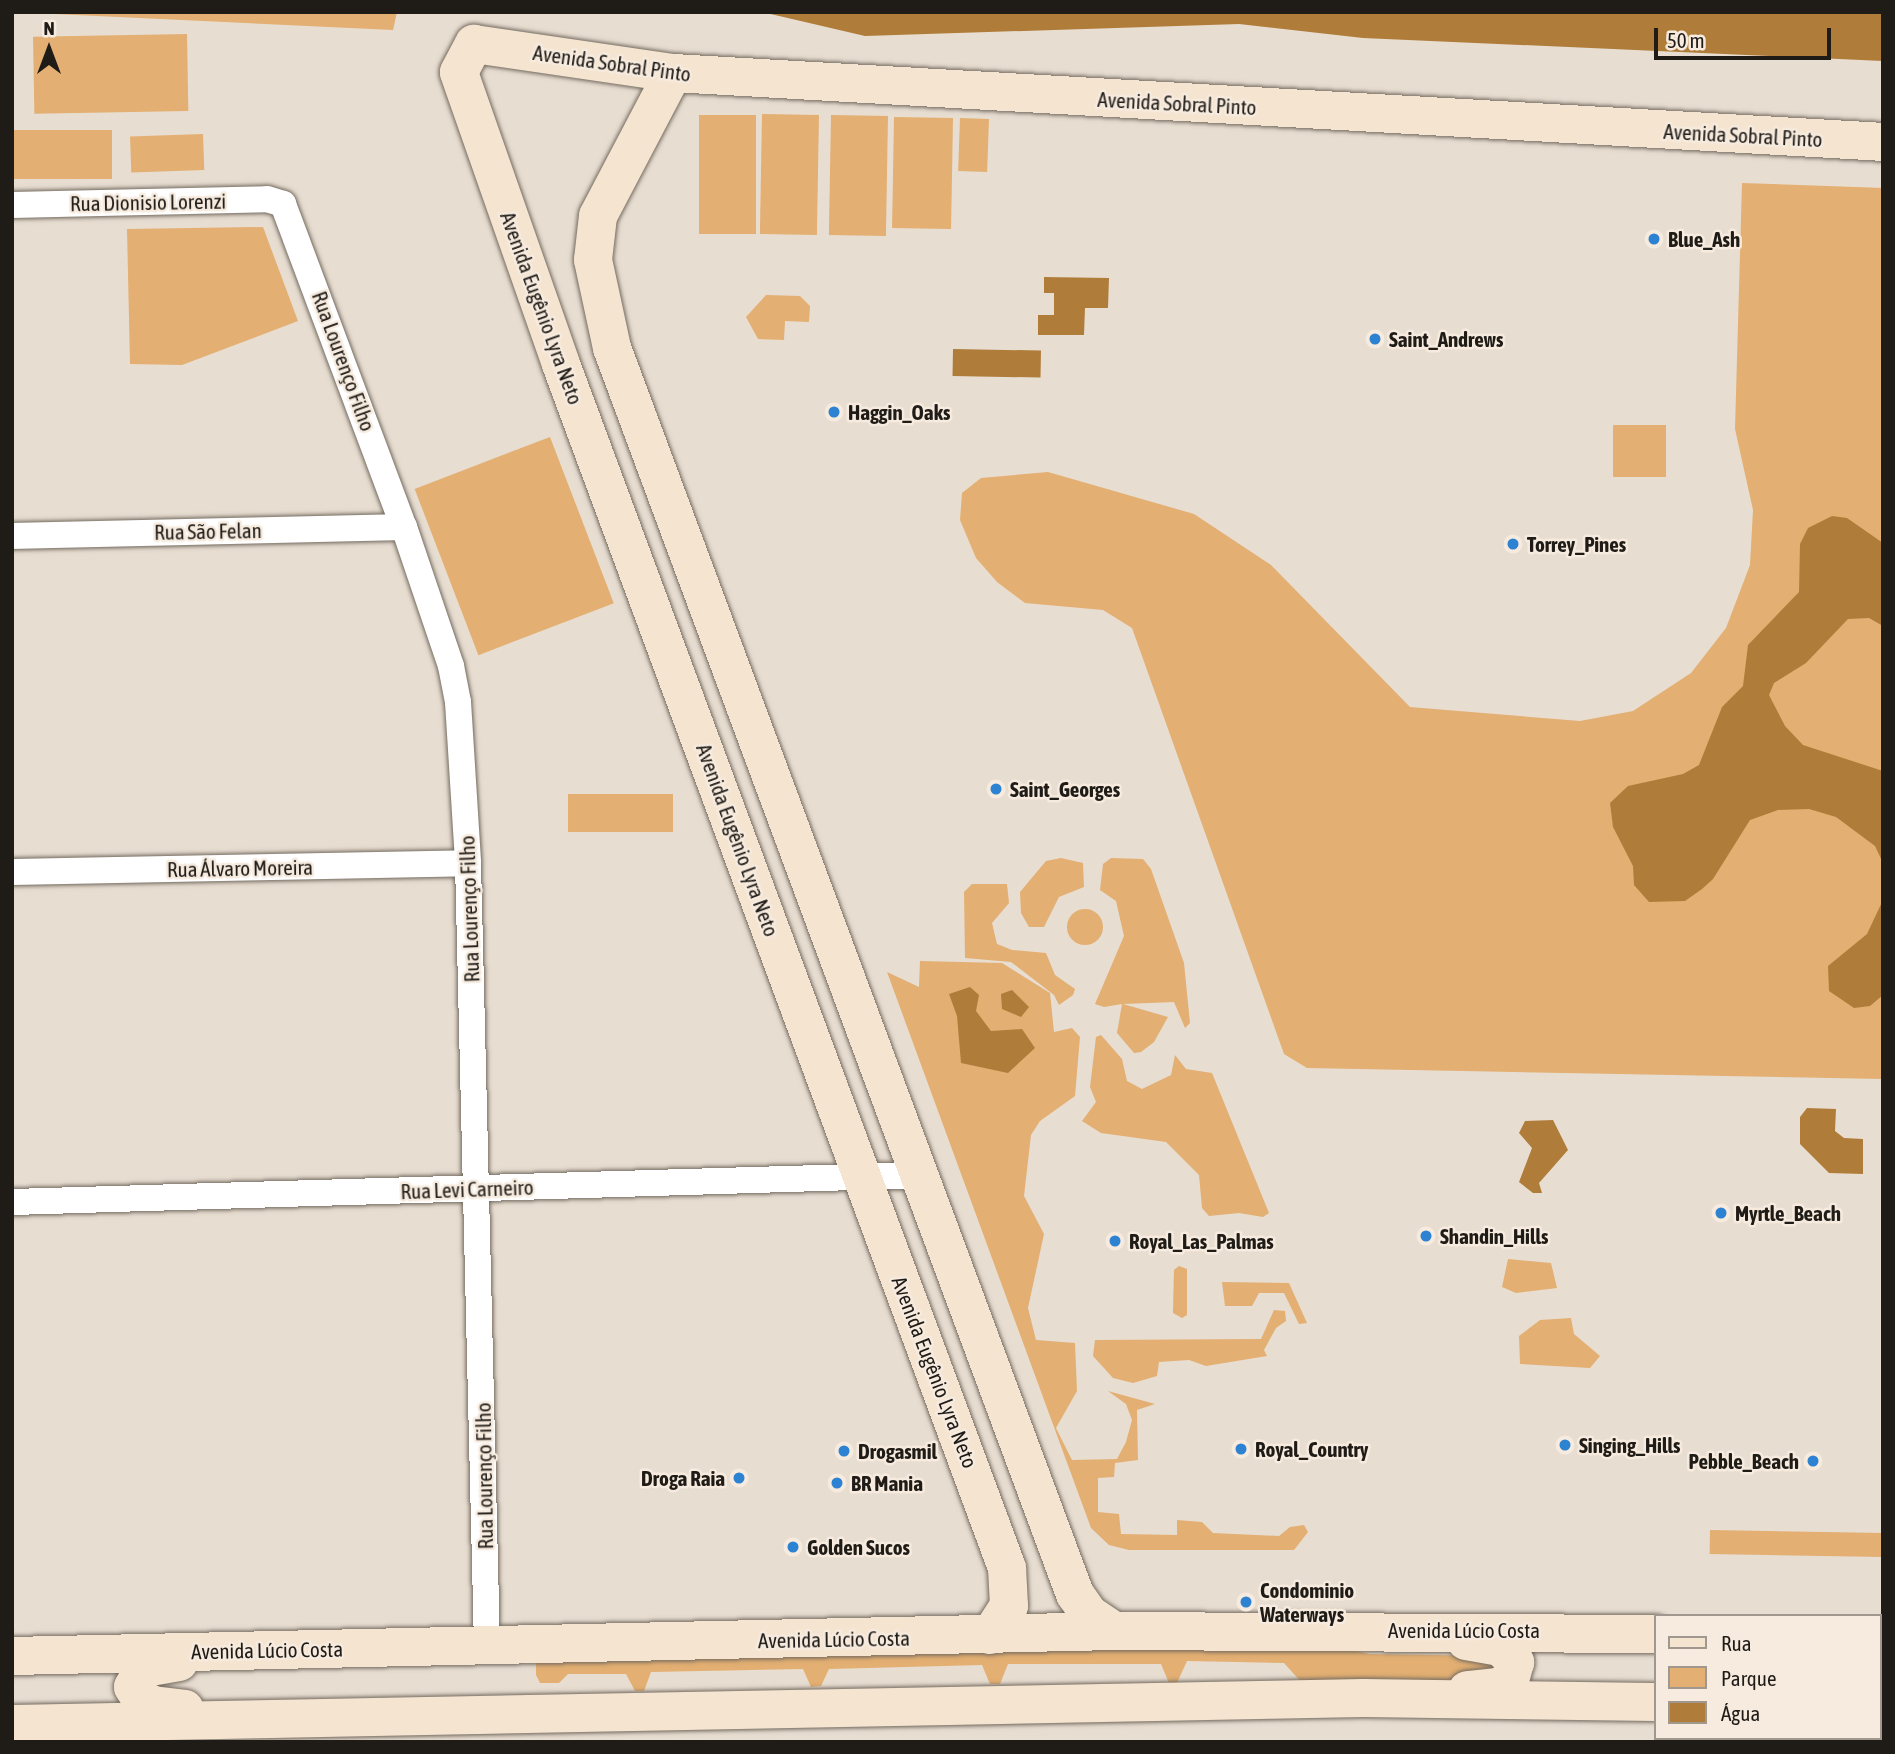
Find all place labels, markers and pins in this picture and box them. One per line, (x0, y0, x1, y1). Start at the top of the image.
place label: Blue_Ash (1668, 226, 1740, 252)
marker: Blue_Ash (1646, 231, 1662, 247)
place label: Saint_Andrews (1389, 326, 1504, 352)
marker: Saint_Andrews (1367, 331, 1383, 347)
place label: Haggin_Oaks (848, 399, 950, 425)
marker: Haggin_Oaks (826, 404, 842, 420)
place label: Torrey_Pines (1527, 531, 1626, 557)
marker: Torrey_Pines (1505, 536, 1521, 552)
place label: Saint_Georges (1010, 776, 1120, 802)
marker: Saint_Georges (988, 781, 1004, 797)
place label: Myrtle_Beach (1735, 1200, 1841, 1226)
marker: Myrtle_Beach (1713, 1205, 1729, 1221)
place label: Shandin_Hills (1440, 1223, 1548, 1249)
place label: Royal_Las_Palmas (1129, 1228, 1274, 1254)
marker: Shandin_Hills (1418, 1228, 1434, 1244)
marker: Royal_Las_Palmas (1107, 1233, 1123, 1249)
place label: Singing_Hills (1579, 1432, 1680, 1458)
place label: Royal_Country (1255, 1436, 1368, 1462)
marker: Singing_Hills (1557, 1437, 1573, 1453)
place label: Drogasmil (858, 1438, 937, 1464)
marker: Royal_Country (1233, 1441, 1249, 1457)
marker: Drogasmil (836, 1443, 852, 1459)
place label: Pebble_Beach (1688, 1448, 1799, 1474)
marker: Pebble_Beach (1805, 1453, 1821, 1469)
place label: Droga Raia (641, 1465, 725, 1491)
marker: Droga Raia (731, 1470, 747, 1486)
place label: BR Mania (851, 1470, 923, 1496)
marker: BR Mania (829, 1475, 845, 1491)
place label: Golden Sucos (807, 1534, 910, 1560)
marker: Golden Sucos (785, 1539, 801, 1555)
place label: Condominio Waterways (1260, 1577, 1354, 1627)
marker: Condominio Waterways (1238, 1594, 1254, 1610)

